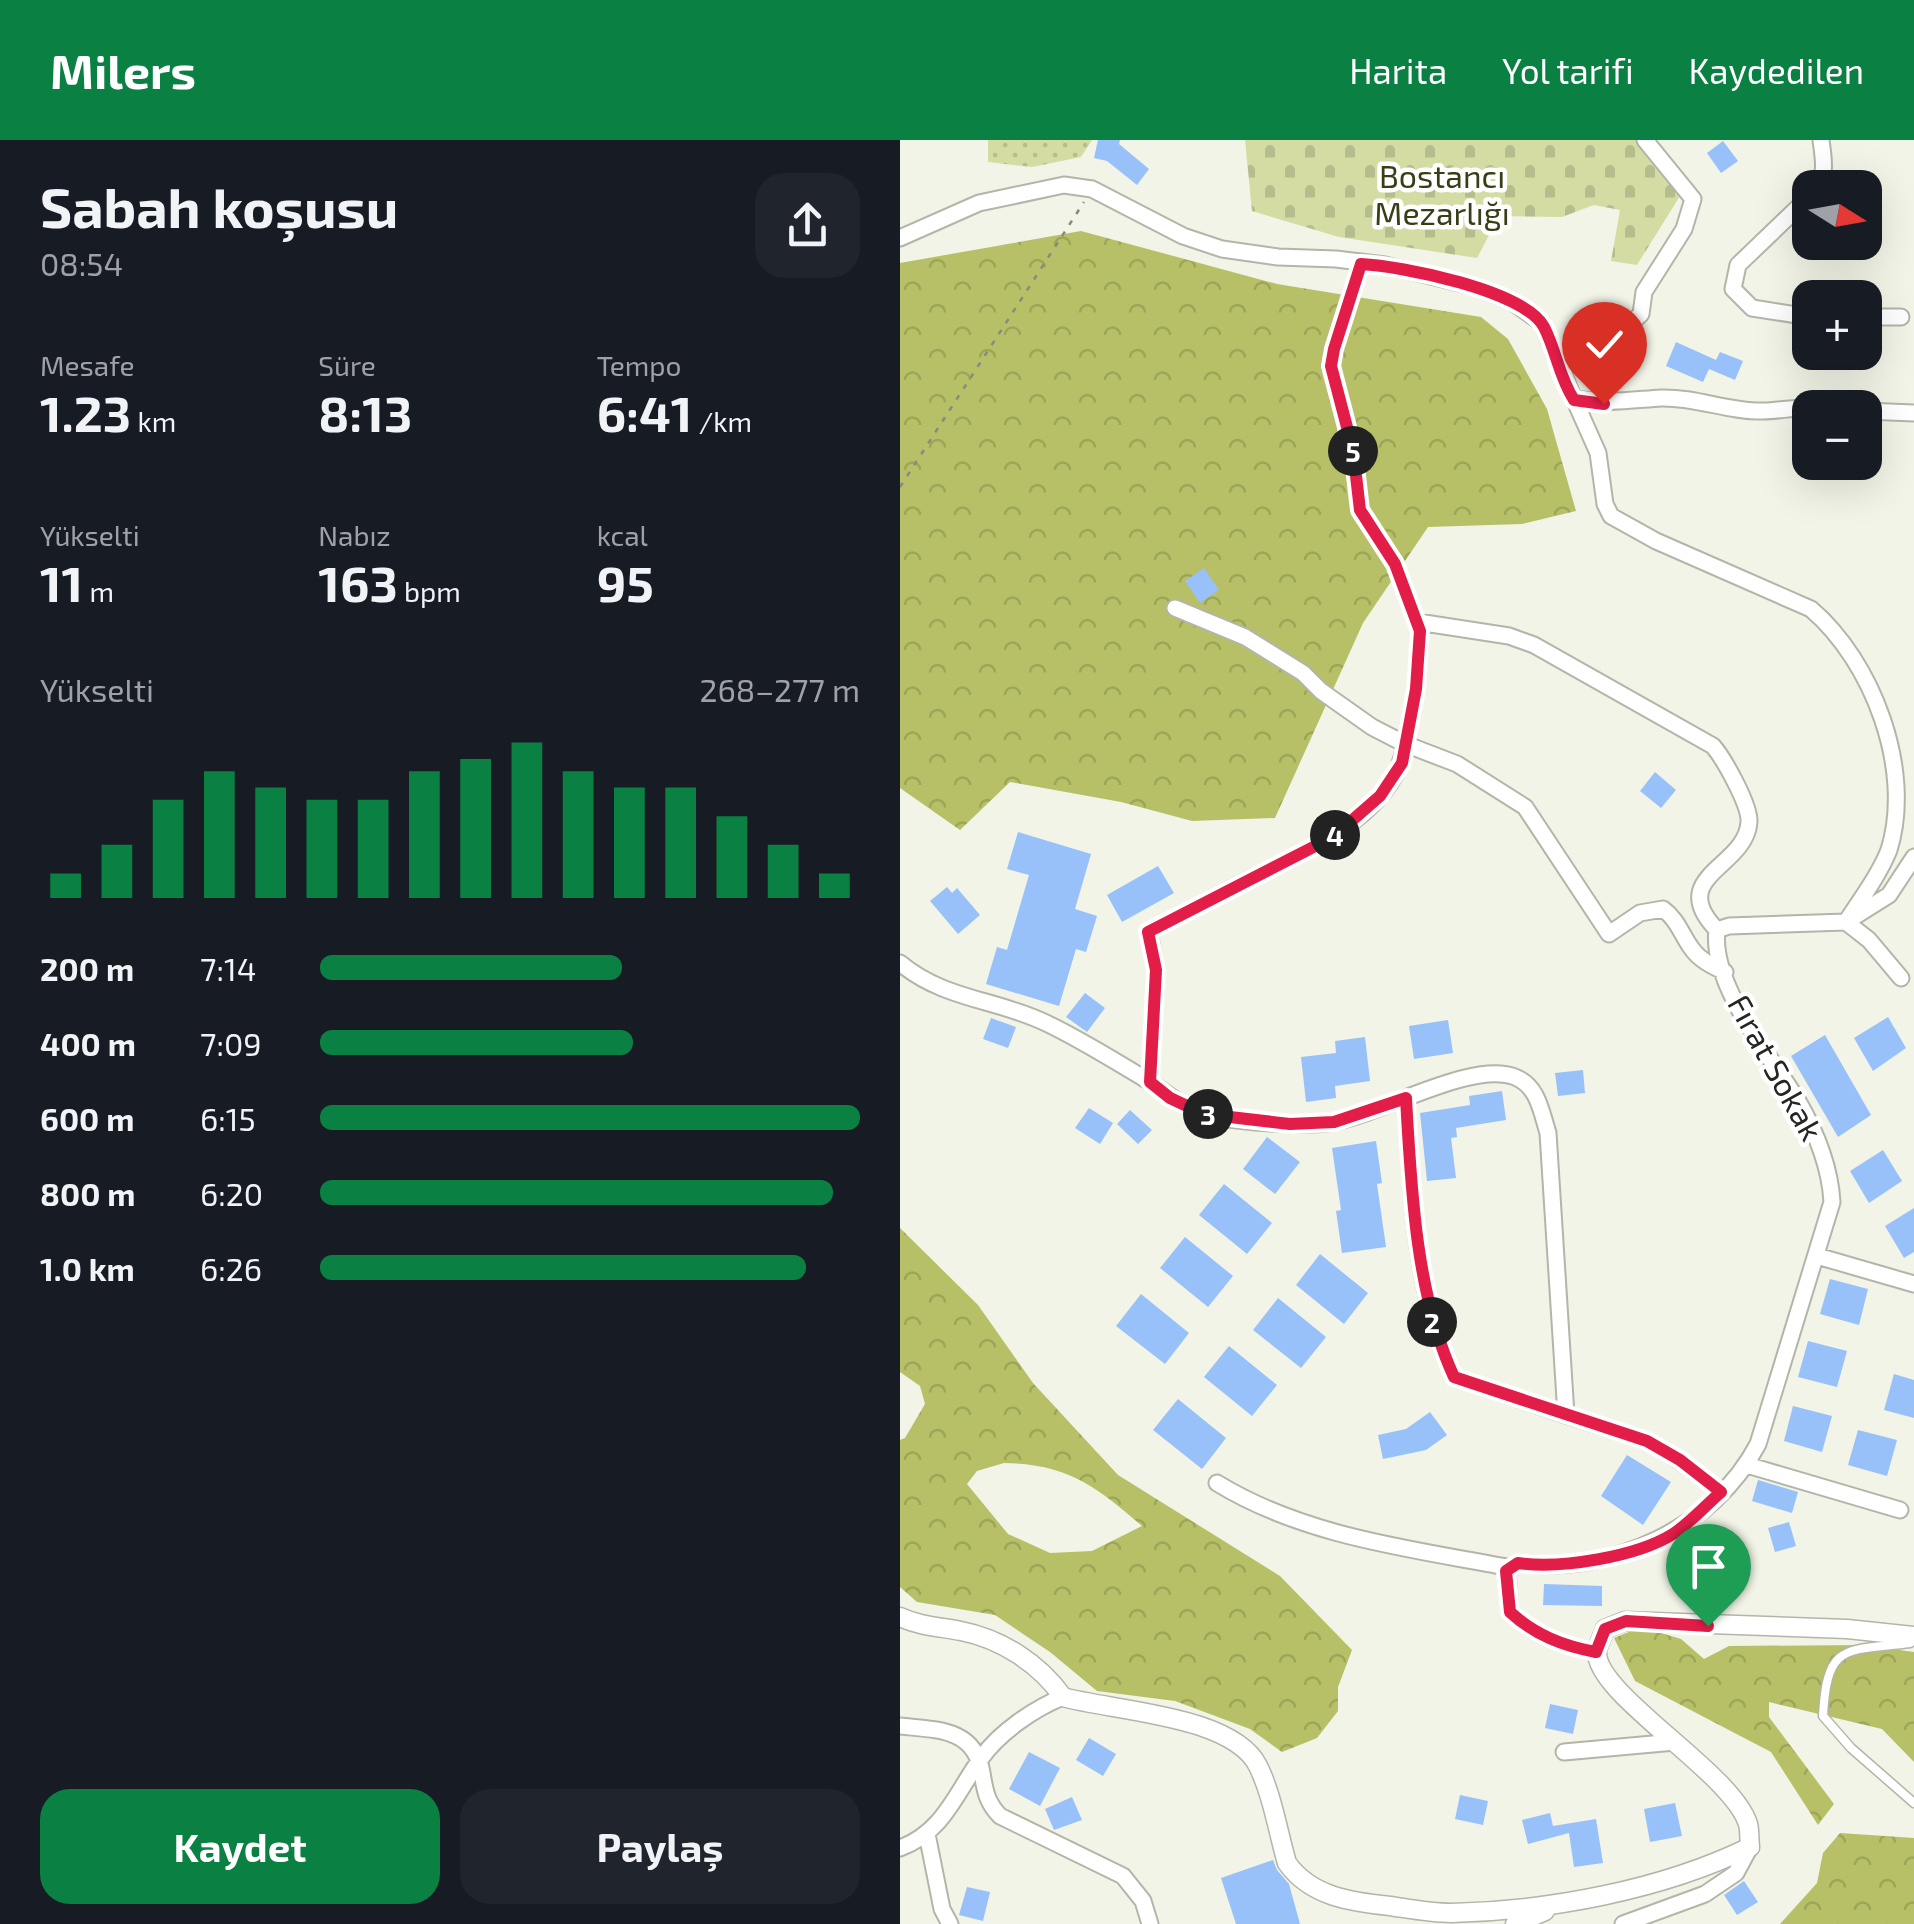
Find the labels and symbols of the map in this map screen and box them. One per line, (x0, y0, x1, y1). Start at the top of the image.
park label: Bostancı Mezarlığı (1374, 156, 1510, 231)
north arrow (1792, 170, 1882, 260)
pin (1562, 302, 1647, 405)
pin: 5 (1328, 426, 1378, 476)
pin: 4 (1310, 810, 1360, 860)
street label: Fırat Sokak (1721, 988, 1832, 1147)
pin: 3 (1183, 1089, 1233, 1139)
pin: 2 (1407, 1297, 1457, 1347)
pin (1666, 1524, 1751, 1627)

